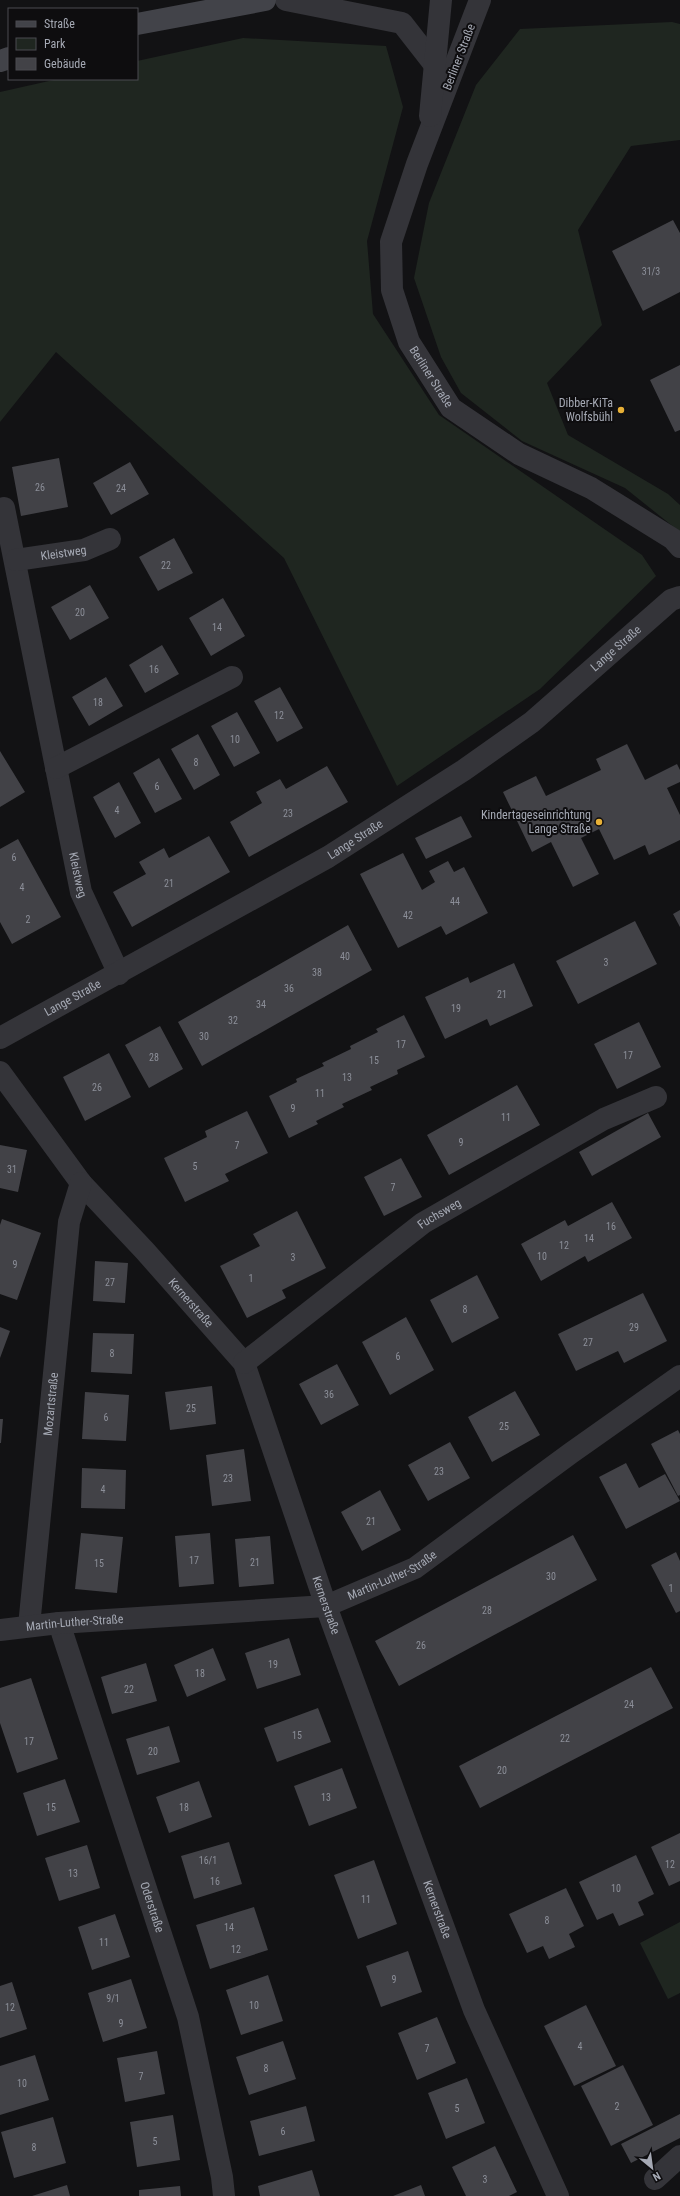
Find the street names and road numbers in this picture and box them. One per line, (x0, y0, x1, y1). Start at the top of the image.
street label: Berliner Straße (440, 21, 478, 92)
street label: Berliner Straße (406, 344, 456, 411)
street label: Kleistweg (40, 543, 87, 563)
street label: Lange Straße (588, 622, 644, 674)
street label: Lange Straße (325, 817, 386, 862)
street label: Kleistweg (66, 851, 90, 900)
street label: Lange Straße (42, 977, 104, 1019)
street label: Fuchsweg (415, 1196, 463, 1232)
street label: Kernerstraße (165, 1275, 216, 1331)
street label: Mozartstraße (41, 1371, 61, 1436)
street label: Martin-Luther-Straße (346, 1547, 440, 1603)
street label: Kernerstraße (309, 1574, 343, 1637)
street label: Martin-Luther-Straße (25, 1612, 124, 1634)
street label: Kernerstraße (420, 1879, 454, 1941)
street label: Oderstraße (137, 1880, 167, 1935)

